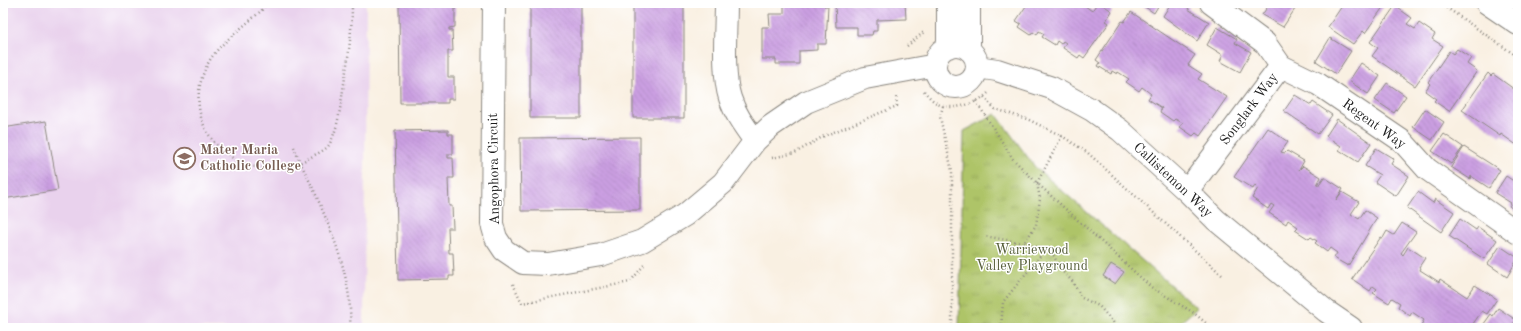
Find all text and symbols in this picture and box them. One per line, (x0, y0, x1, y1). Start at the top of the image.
street label: Songlark Way (1217, 70, 1281, 148)
street label: Regent Way (1340, 96, 1409, 152)
street label: Angophora Circuit (486, 113, 502, 225)
street label: Callistemon Way (1131, 140, 1216, 220)
place label: Mater Maria Catholic College (200, 143, 301, 173)
school or university icon: Mater Maria Catholic College (171, 145, 197, 171)
park label: Warriewood Valley Playground (976, 243, 1088, 273)

